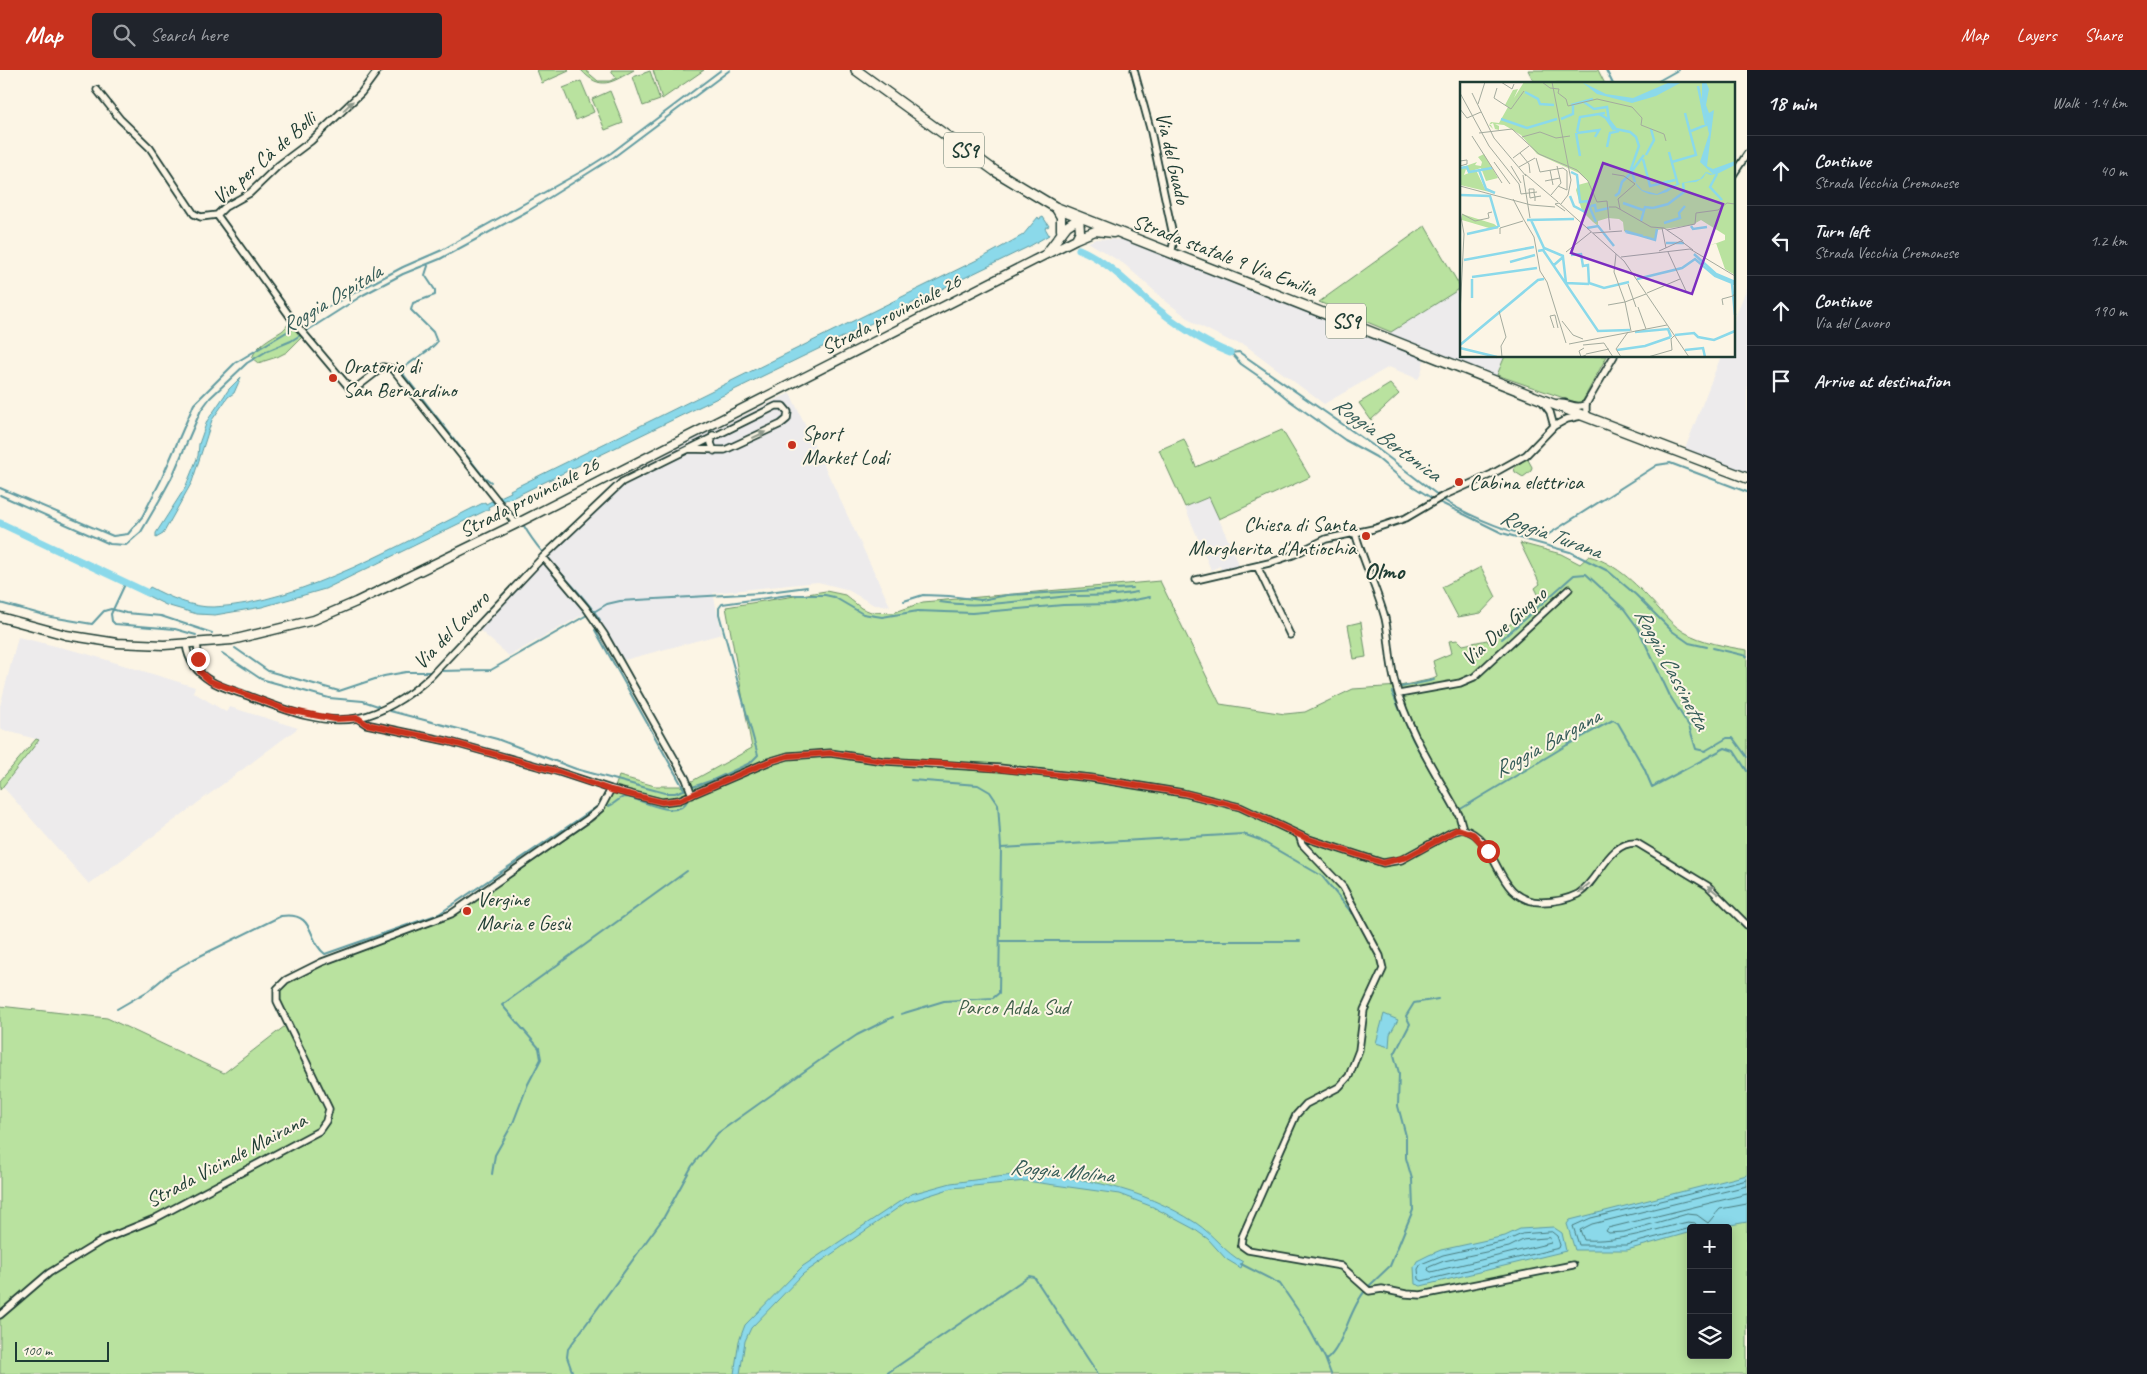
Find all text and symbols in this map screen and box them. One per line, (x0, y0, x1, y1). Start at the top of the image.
search box (92, 13, 442, 58)
text: Map (25, 20, 62, 50)
icon: search (110, 21, 138, 49)
text: Search here (150, 23, 228, 47)
text: Map (1961, 24, 1989, 46)
text: Layers (2017, 24, 2056, 46)
text: Share (2084, 24, 2122, 46)
inset map (1460, 82, 1734, 358)
text: 18 min (1767, 90, 1817, 116)
text: Walk · 1.4 km (2052, 93, 2127, 113)
one-way arrow (341, 100, 353, 112)
street label: Via per Cà de Bolli (207, 104, 323, 210)
street label: Via del Guado (1150, 110, 1197, 208)
road number: SS9 (944, 132, 984, 168)
text: Continue (1814, 149, 1871, 173)
icon: ahead (1767, 157, 1795, 185)
text: 40 m (2100, 161, 2127, 181)
text: Strada Vecchia Cremonese (1814, 173, 1958, 193)
street label: Strada statale 9 Via Emilia (1129, 208, 1322, 303)
text: Turn left (1814, 219, 1869, 243)
icon: left (1767, 227, 1795, 255)
text: 1.2 km (2090, 231, 2127, 251)
text: Strada Vecchia Cremonese (1814, 243, 1958, 263)
water label: Roggia Ospitala (275, 256, 389, 340)
street label: Strada provinciale 26 (817, 267, 966, 360)
text: Continue (1814, 289, 1871, 313)
icon: ahead (1767, 297, 1795, 325)
text: 190 m (2093, 301, 2127, 321)
road number: SS9 (1326, 304, 1366, 338)
text: Via del Lavoro (1814, 313, 1889, 333)
place label: Oratorio di San Bernardino (343, 353, 459, 403)
icon: arrive (1767, 367, 1795, 395)
text: Arrive at destination (1814, 369, 1950, 393)
marker: Oratorio di San Bernardino (327, 372, 339, 384)
water label: Roggia Bertonica (1327, 390, 1448, 489)
place label: Sport Market Lodi (802, 420, 892, 470)
one-way arrow (752, 430, 766, 438)
marker: Sport Market Lodi (786, 439, 798, 451)
street label: Strada provinciale 26 (455, 450, 604, 543)
place label: Cabina elettrica (1469, 469, 1585, 495)
marker: Cabina elettrica (1453, 476, 1465, 488)
water label: Roggia Turana (1497, 503, 1608, 566)
place label: Chiesa di Santa Margherita d'Antiochia (1188, 511, 1358, 561)
marker: Chiesa di Santa Margherita d'Antiochia (1360, 530, 1372, 542)
district label: Olmo (1364, 556, 1406, 586)
street label: Via Due Giugno (1456, 580, 1553, 671)
street label: Via del Lavoro (407, 584, 496, 675)
water label: Roggia Cassinetta (1628, 603, 1717, 737)
route end (187, 648, 210, 671)
water label: Roggia Bargana (1489, 701, 1608, 784)
route start (1477, 840, 1500, 863)
one-way arrow (1578, 883, 1591, 894)
one-way arrow (1706, 885, 1719, 896)
place label: Vergine Maria e Gesù (477, 886, 572, 936)
marker: Vergine Maria e Gesù (461, 905, 473, 917)
park label: Parco Adda Sud (957, 994, 1073, 1020)
street label: Strada Vicinale Mairana (141, 1106, 312, 1213)
water label: Roggia Molina (1009, 1153, 1118, 1190)
map controls (1687, 1224, 1732, 1359)
button: + (1687, 1224, 1732, 1269)
button: − (1687, 1269, 1732, 1314)
button: layers (1687, 1314, 1732, 1359)
scale bar (15, 1339, 109, 1362)
text: 100 m (22, 1342, 52, 1359)

